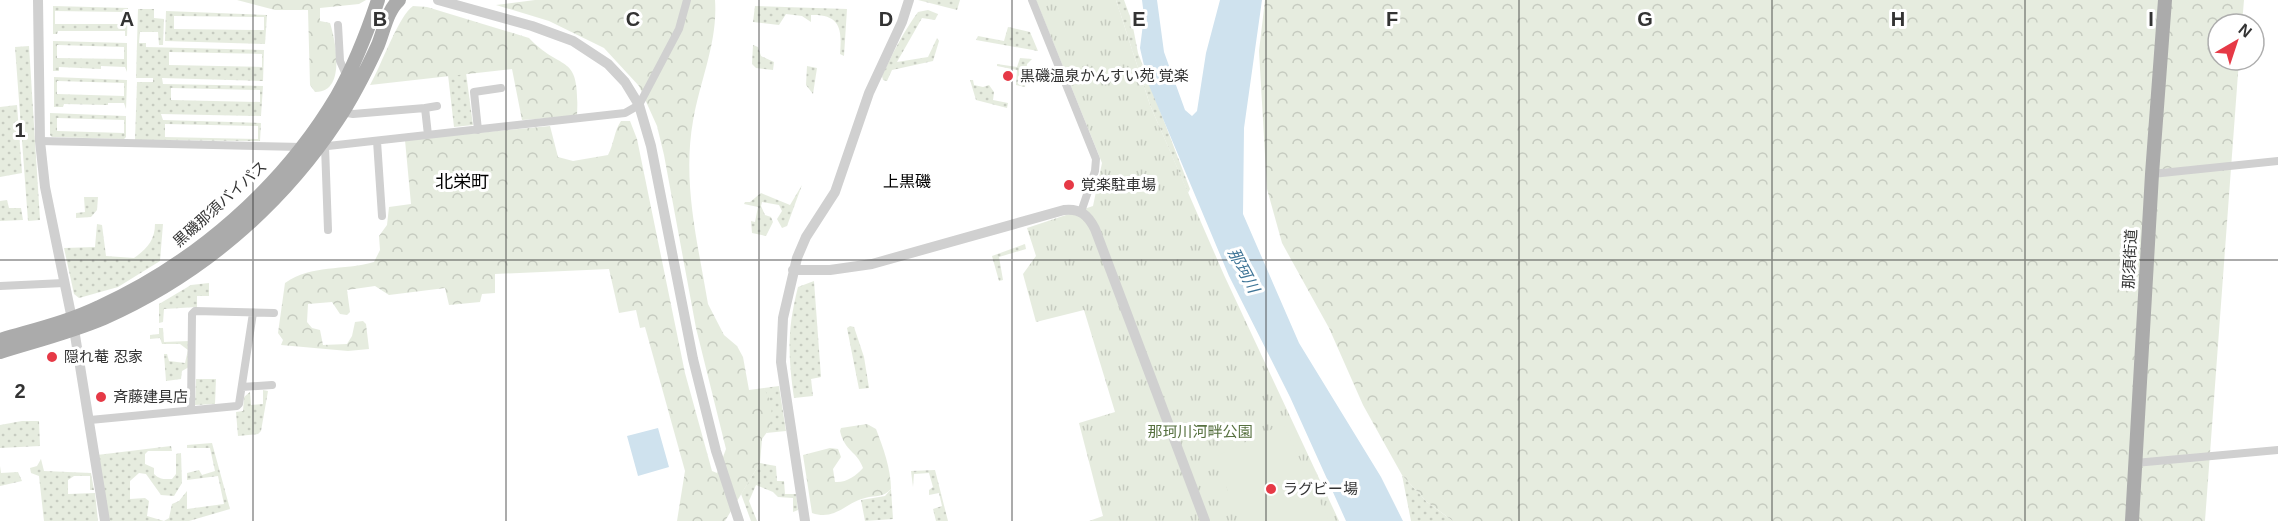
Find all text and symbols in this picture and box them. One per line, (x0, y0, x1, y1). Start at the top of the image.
text: A (120, 8, 134, 30)
text: B (373, 8, 387, 30)
text: C (626, 8, 640, 30)
text: D (879, 8, 893, 30)
text: E (1132, 8, 1146, 30)
text: F (1386, 8, 1398, 30)
text: G (1637, 8, 1653, 30)
text: H (1891, 8, 1905, 30)
text: I (2148, 8, 2154, 30)
north arrow (2206, 12, 2266, 72)
text: N (2235, 20, 2255, 41)
place label: 黒磯温泉かんすい苑 覚楽 (1020, 67, 1189, 84)
marker: 黒磯温泉かんすい苑 覚楽 (1001, 69, 1015, 83)
text: 1 (14, 119, 26, 141)
street label: 黒磯那須バイパス (169, 157, 270, 250)
district label: 北栄町 (435, 172, 489, 192)
district label: 上黒磯 (883, 173, 931, 190)
place label: 覚楽駐車場 (1081, 176, 1156, 193)
marker: 覚楽駐車場 (1062, 178, 1076, 192)
street label: 那須街道 (2119, 229, 2140, 289)
water label: 那珂川 (1225, 245, 1263, 297)
place label: 隠れ菴 忍家 (64, 348, 143, 365)
marker: 隠れ菴 忍家 (45, 350, 59, 364)
text: 2 (14, 380, 26, 402)
place label: 斉藤建具店 (113, 388, 188, 405)
marker: 斉藤建具店 (94, 390, 108, 404)
park label: 那珂川河畔公園 (1147, 423, 1253, 440)
place label: ラグビー場 (1283, 480, 1358, 497)
marker: ラグビー場 (1264, 482, 1278, 496)

